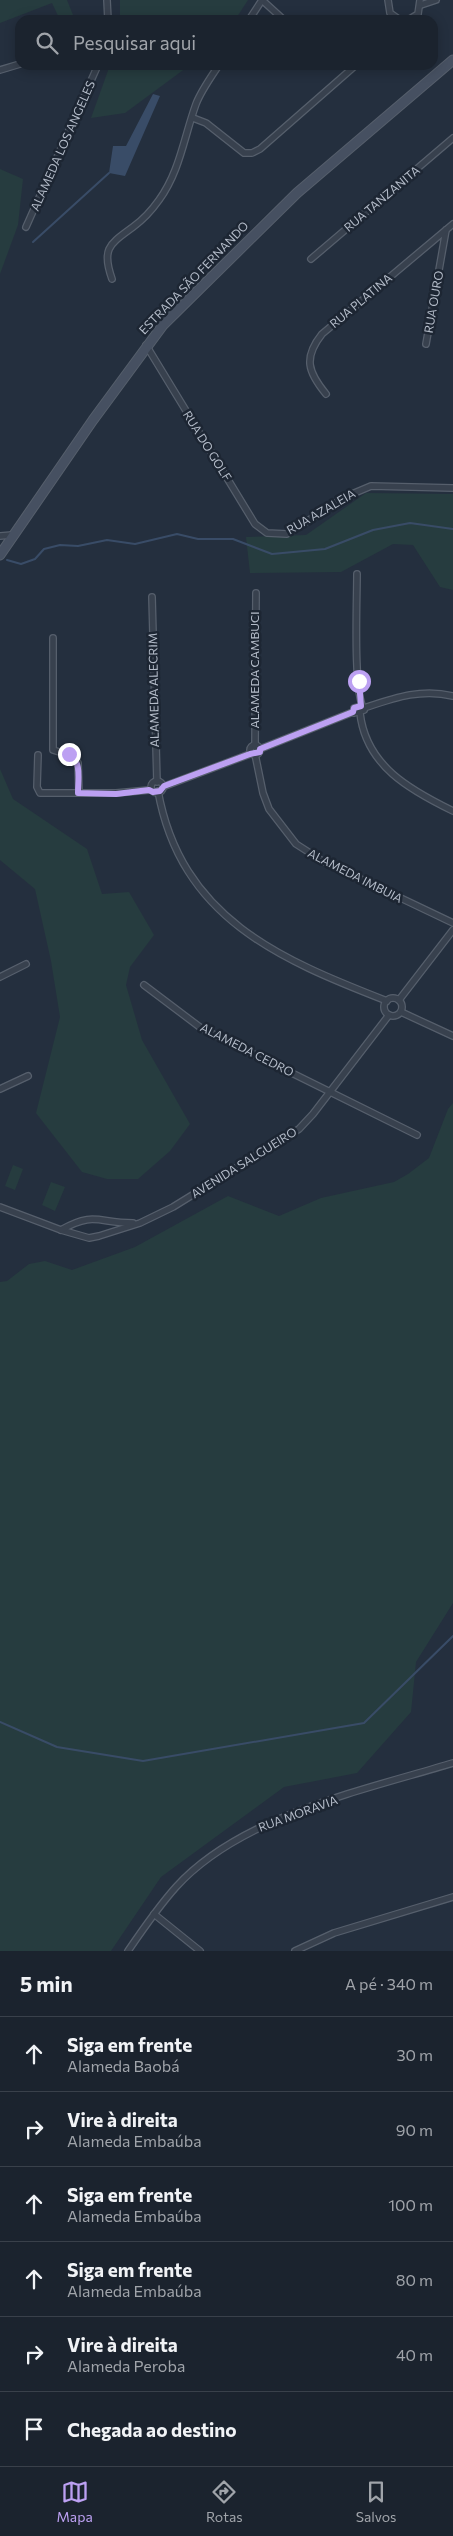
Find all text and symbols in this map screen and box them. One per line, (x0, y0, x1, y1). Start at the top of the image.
search box (15, 15, 438, 70)
icon: search (33, 29, 61, 57)
text: Pesquisar aqui (73, 31, 196, 54)
street label: ALAMEDA LOS ANGELES (27, 78, 97, 213)
street label: RUA TANZANITA (341, 163, 422, 234)
street label: ESTRADA SÃO FERNANDO (136, 218, 251, 337)
street label: RUA OURO (421, 269, 445, 334)
street label: RUA PLATINA (326, 270, 394, 330)
street label: RUA DO GOLF (181, 408, 235, 483)
street label: RUA AZALEIA (284, 486, 357, 536)
street label: ALAMEDA CAMBUCI (247, 611, 261, 729)
street label: ALAMEDA ALECRIM (145, 633, 161, 747)
route start (348, 670, 371, 693)
route end (58, 743, 81, 766)
street label: ALAMEDA IMBUIA (306, 845, 405, 905)
street label: ALAMEDA CEDRO (198, 1020, 297, 1079)
street label: AVENIDA SALGUEIRO (188, 1124, 299, 1200)
street label: RUA MORAVIA (256, 1792, 339, 1834)
text: 5 min (20, 1971, 73, 1996)
text: A pé · 340 m (345, 1974, 433, 1993)
text: Siga em frente (67, 2033, 192, 2056)
icon: ahead (20, 2040, 48, 2068)
text: 30 m (396, 2045, 433, 2064)
text: Alameda Baobá (67, 2056, 180, 2075)
text: Vire à direita (67, 2108, 178, 2131)
icon: right (20, 2115, 48, 2143)
text: 90 m (396, 2120, 433, 2139)
text: Alameda Embaúba (67, 2131, 202, 2150)
text: Siga em frente (67, 2183, 192, 2206)
icon: ahead (20, 2190, 48, 2218)
text: 100 m (388, 2195, 433, 2214)
text: Alameda Embaúba (67, 2206, 202, 2225)
text: Siga em frente (67, 2258, 192, 2281)
icon: ahead (20, 2265, 48, 2293)
text: 80 m (396, 2270, 433, 2289)
text: Alameda Embaúba (67, 2281, 202, 2300)
text: Vire à direita (67, 2333, 178, 2356)
icon: right (20, 2340, 48, 2368)
text: 40 m (396, 2345, 433, 2364)
text: Alameda Peroba (67, 2356, 185, 2375)
icon: arrive (20, 2415, 48, 2443)
text: Chegada ao destino (67, 2418, 237, 2441)
tab: Mapa (57, 2478, 93, 2525)
tab: Rotas (206, 2478, 243, 2525)
tab: Salvos (356, 2478, 396, 2525)

